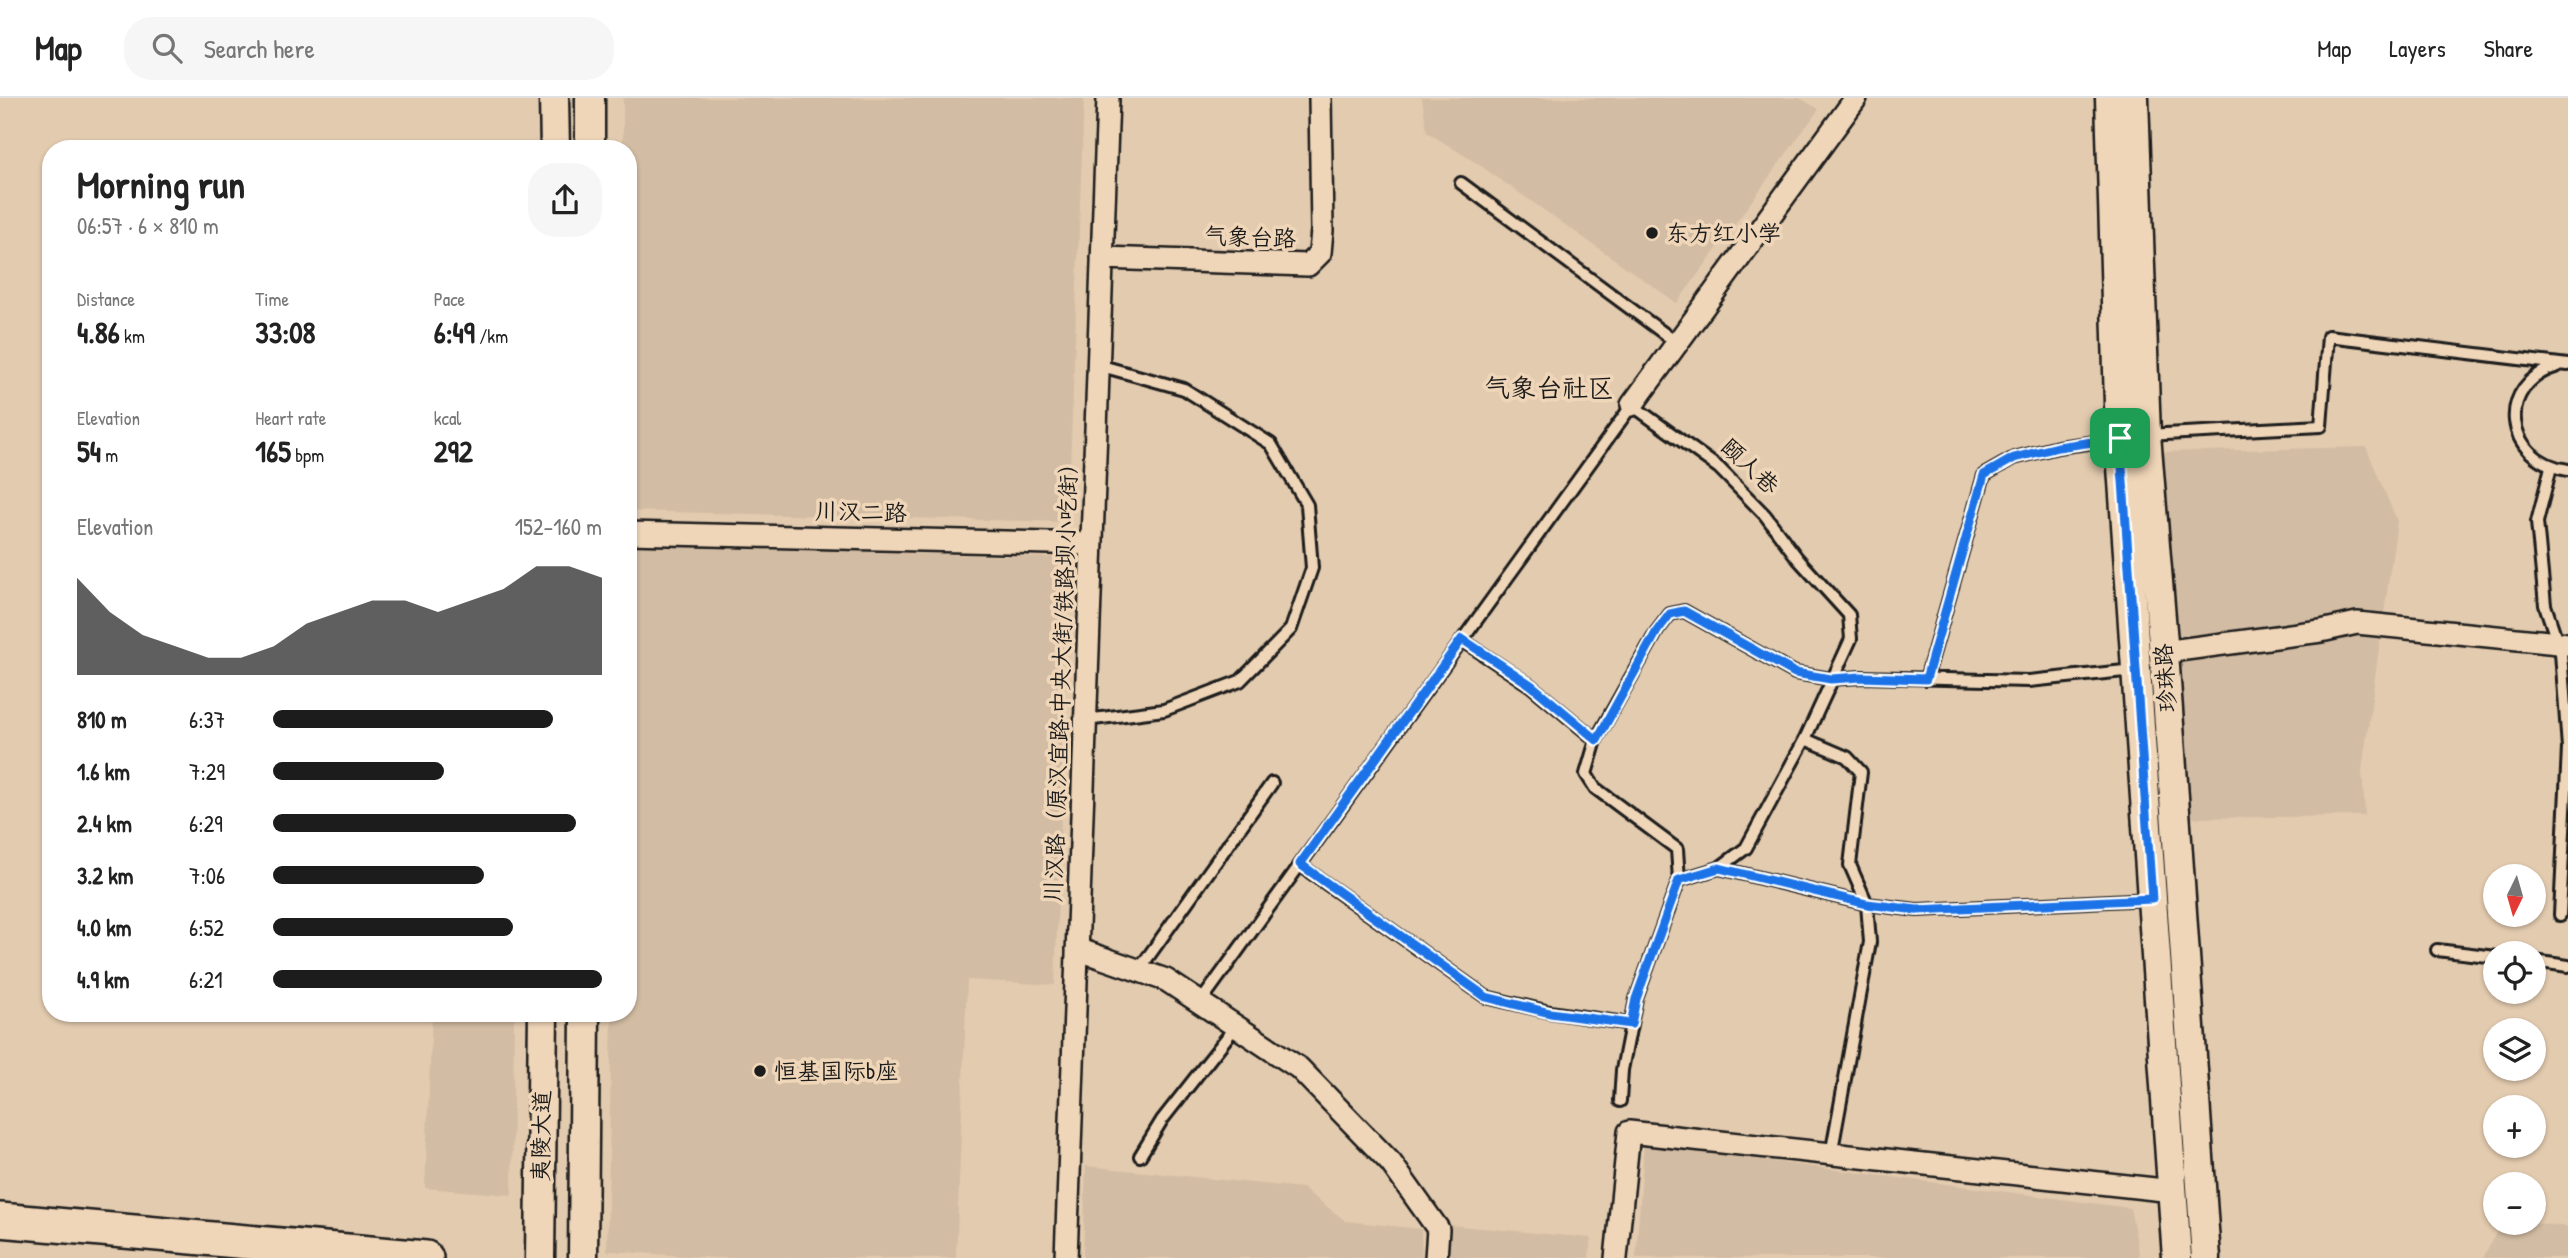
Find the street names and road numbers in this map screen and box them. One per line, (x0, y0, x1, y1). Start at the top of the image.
street label: 气象台路 (1204, 219, 1297, 254)
street label: 颐人巷 (1715, 431, 1787, 501)
street label: 川汉路（原汉宜路·中央大街/铁路坝小吃街） (1037, 451, 1084, 903)
street label: 川汉二路 (815, 495, 907, 528)
street label: 珍珠路 (2147, 643, 2182, 714)
street label: 夷陵大道 (524, 1090, 557, 1182)

